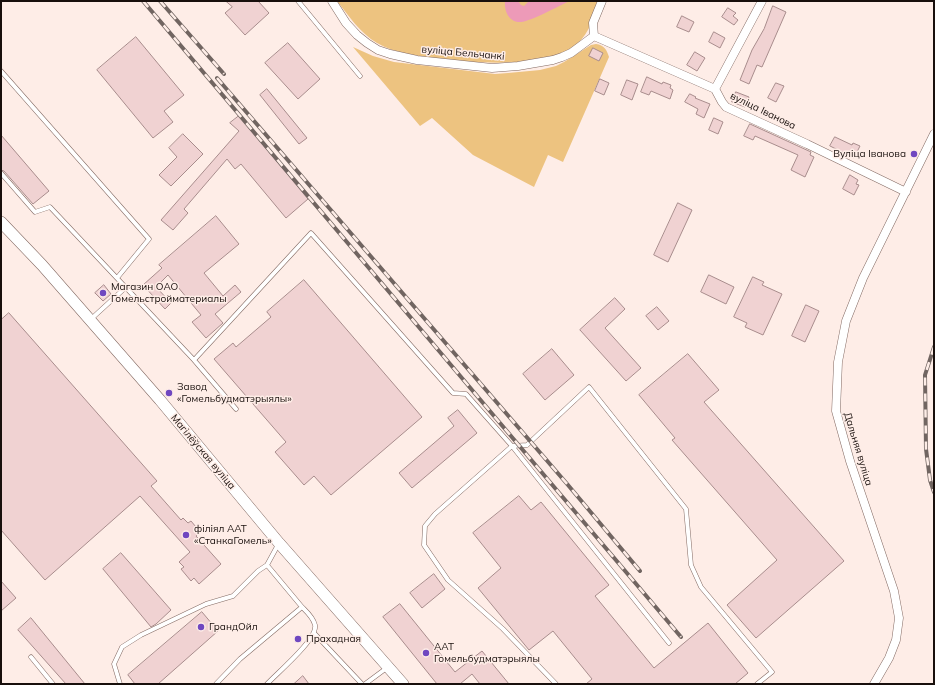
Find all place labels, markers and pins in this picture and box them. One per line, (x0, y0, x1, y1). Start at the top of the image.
place label: Вуліца Іванова (833, 148, 906, 160)
marker: Вуліца Іванова (909, 149, 919, 159)
place label: Магазин ОАО Гомельстройматериалы (111, 281, 227, 304)
marker: Магазин ОАО Гомельстройматериалы (98, 288, 108, 298)
place label: Завод «Гомельбудматэрыялы» (177, 381, 292, 404)
marker: Завод «Гомельбудматэрыялы» (164, 388, 174, 398)
place label: філіял ААТ «СтанкаГомель» (194, 523, 272, 546)
marker: філіял ААТ «СтанкаГомель» (181, 530, 191, 540)
place label: ГрандОйл (209, 621, 258, 633)
marker: ГрандОйл (196, 622, 206, 632)
place label: Прахадная (306, 633, 361, 645)
marker: Прахадная (293, 634, 303, 644)
place label: ААТ Гомельбудматэрыялы (434, 641, 540, 664)
marker: ААТ Гомельбудматэрыялы (421, 648, 431, 658)

